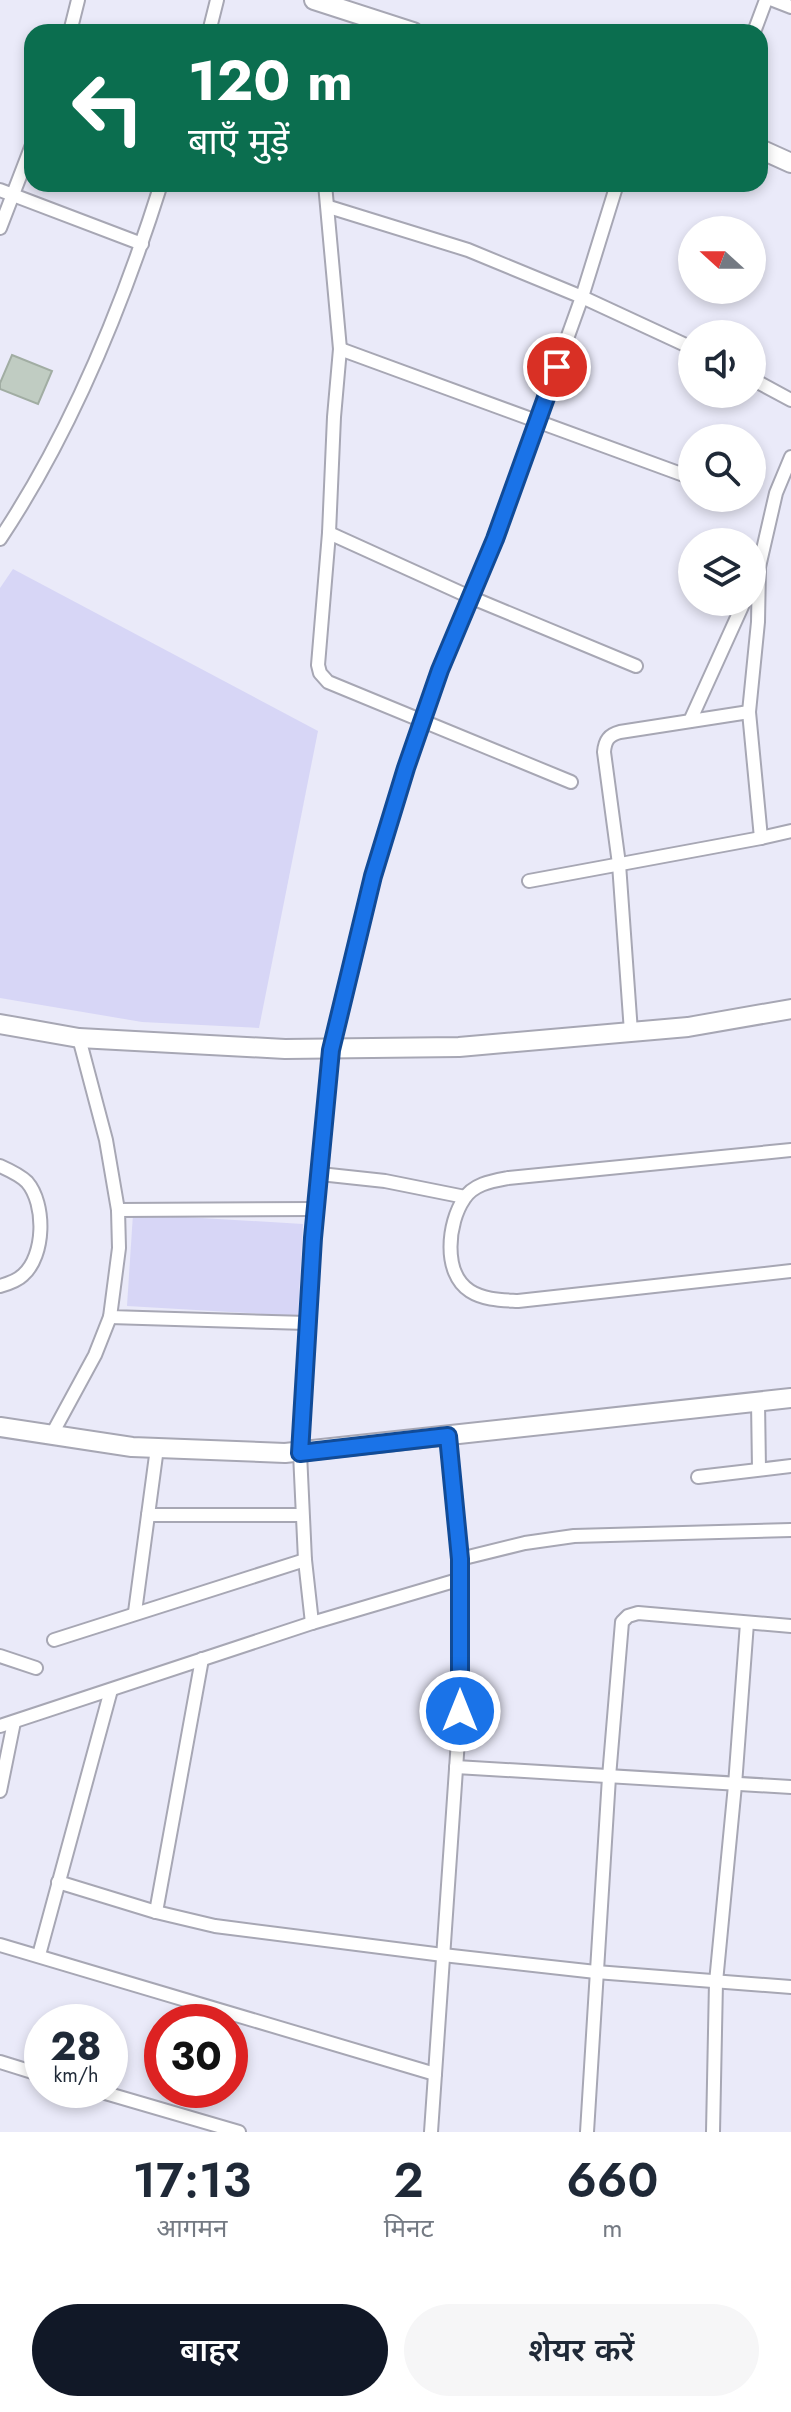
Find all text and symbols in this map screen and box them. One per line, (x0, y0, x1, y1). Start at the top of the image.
text: 120 m (188, 40, 353, 121)
icon: left (56, 56, 160, 160)
text: बाएँ मुड़ें (188, 115, 289, 167)
north arrow (678, 216, 766, 304)
map controls (678, 216, 766, 616)
button: sound (678, 320, 766, 408)
pin (523, 333, 591, 401)
icon: arrive (535, 345, 579, 389)
button: search (678, 424, 766, 512)
button: layers (678, 528, 766, 616)
position arrow (418, 1669, 502, 1753)
speed limit sign: 30 (144, 2004, 248, 2108)
text: 28 (50, 2017, 102, 2075)
text: km/h (53, 2061, 99, 2090)
text: 17:13 (133, 2146, 251, 2215)
text: 2 (394, 2146, 424, 2215)
text: 660 (566, 2146, 658, 2215)
text: आगमन (156, 2209, 227, 2247)
text: मिनट (384, 2209, 434, 2247)
text: m (602, 2209, 622, 2247)
button: बाहर (32, 2304, 388, 2396)
button: शेयर करें (404, 2304, 759, 2396)

